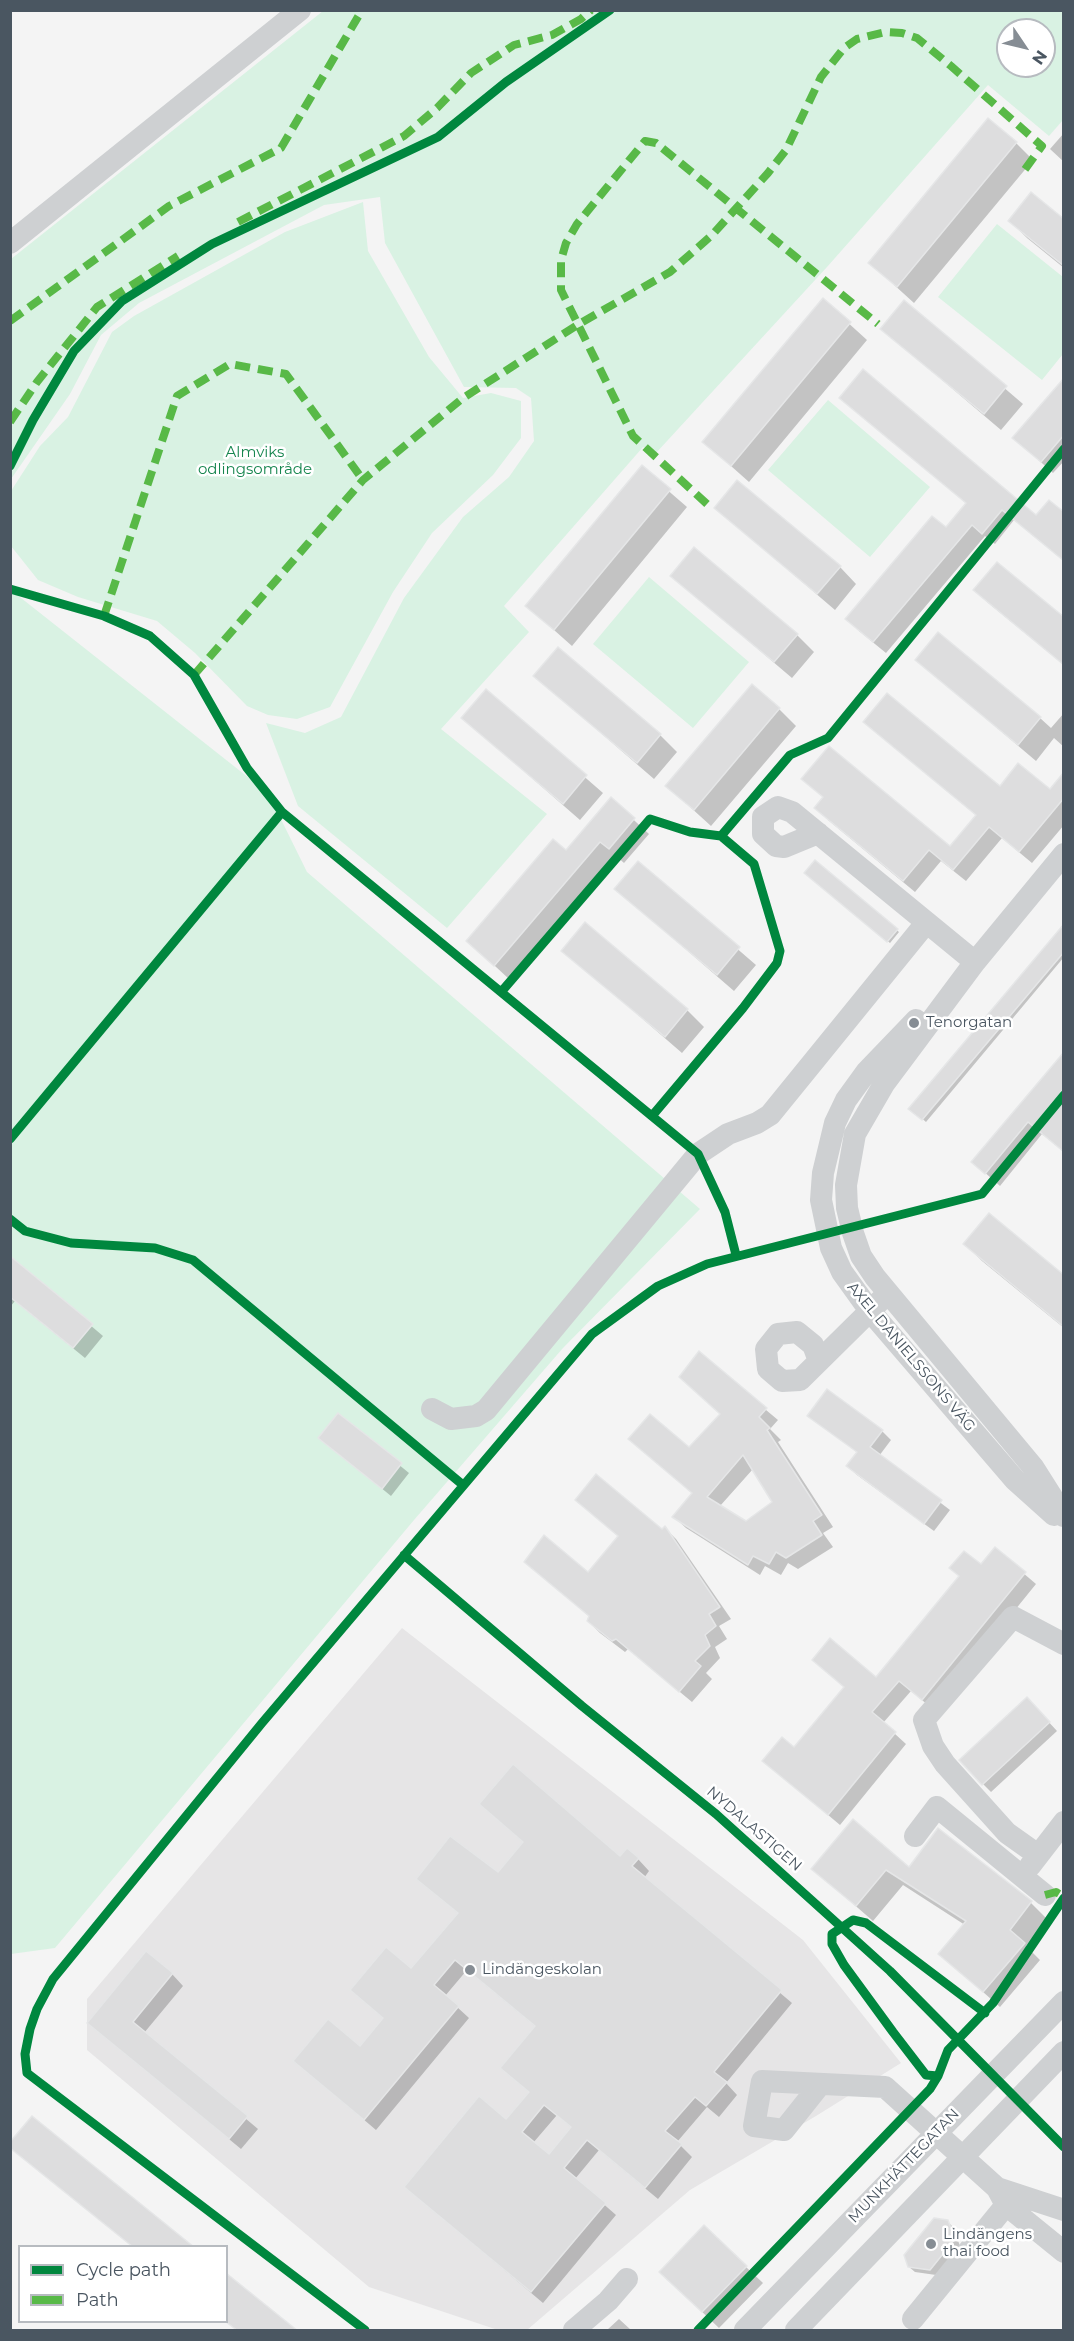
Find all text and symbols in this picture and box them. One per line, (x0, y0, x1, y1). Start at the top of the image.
north arrow (996, 18, 1056, 78)
text: N (1028, 47, 1051, 68)
park label: Almviks odlingsområde (198, 444, 312, 479)
place label: Tenorgatan (926, 1014, 1012, 1032)
marker: Tenorgatan (907, 1016, 921, 1030)
street label: AXEL DANIELSSONS VÄG (843, 1279, 979, 1435)
street label: NYDALASTIGEN (703, 1783, 805, 1875)
place label: Lindängeskolan (482, 1961, 602, 1979)
marker: Lindängeskolan (463, 1963, 477, 1977)
street label: MUNKHÄTTEGATAN (845, 2105, 963, 2227)
place label: Lindängens thai food (943, 2226, 1032, 2261)
marker: Lindängens thai food (924, 2237, 938, 2251)
legend (18, 2245, 228, 2323)
text: Cycle path (76, 2259, 171, 2281)
text: Path (76, 2289, 119, 2311)

